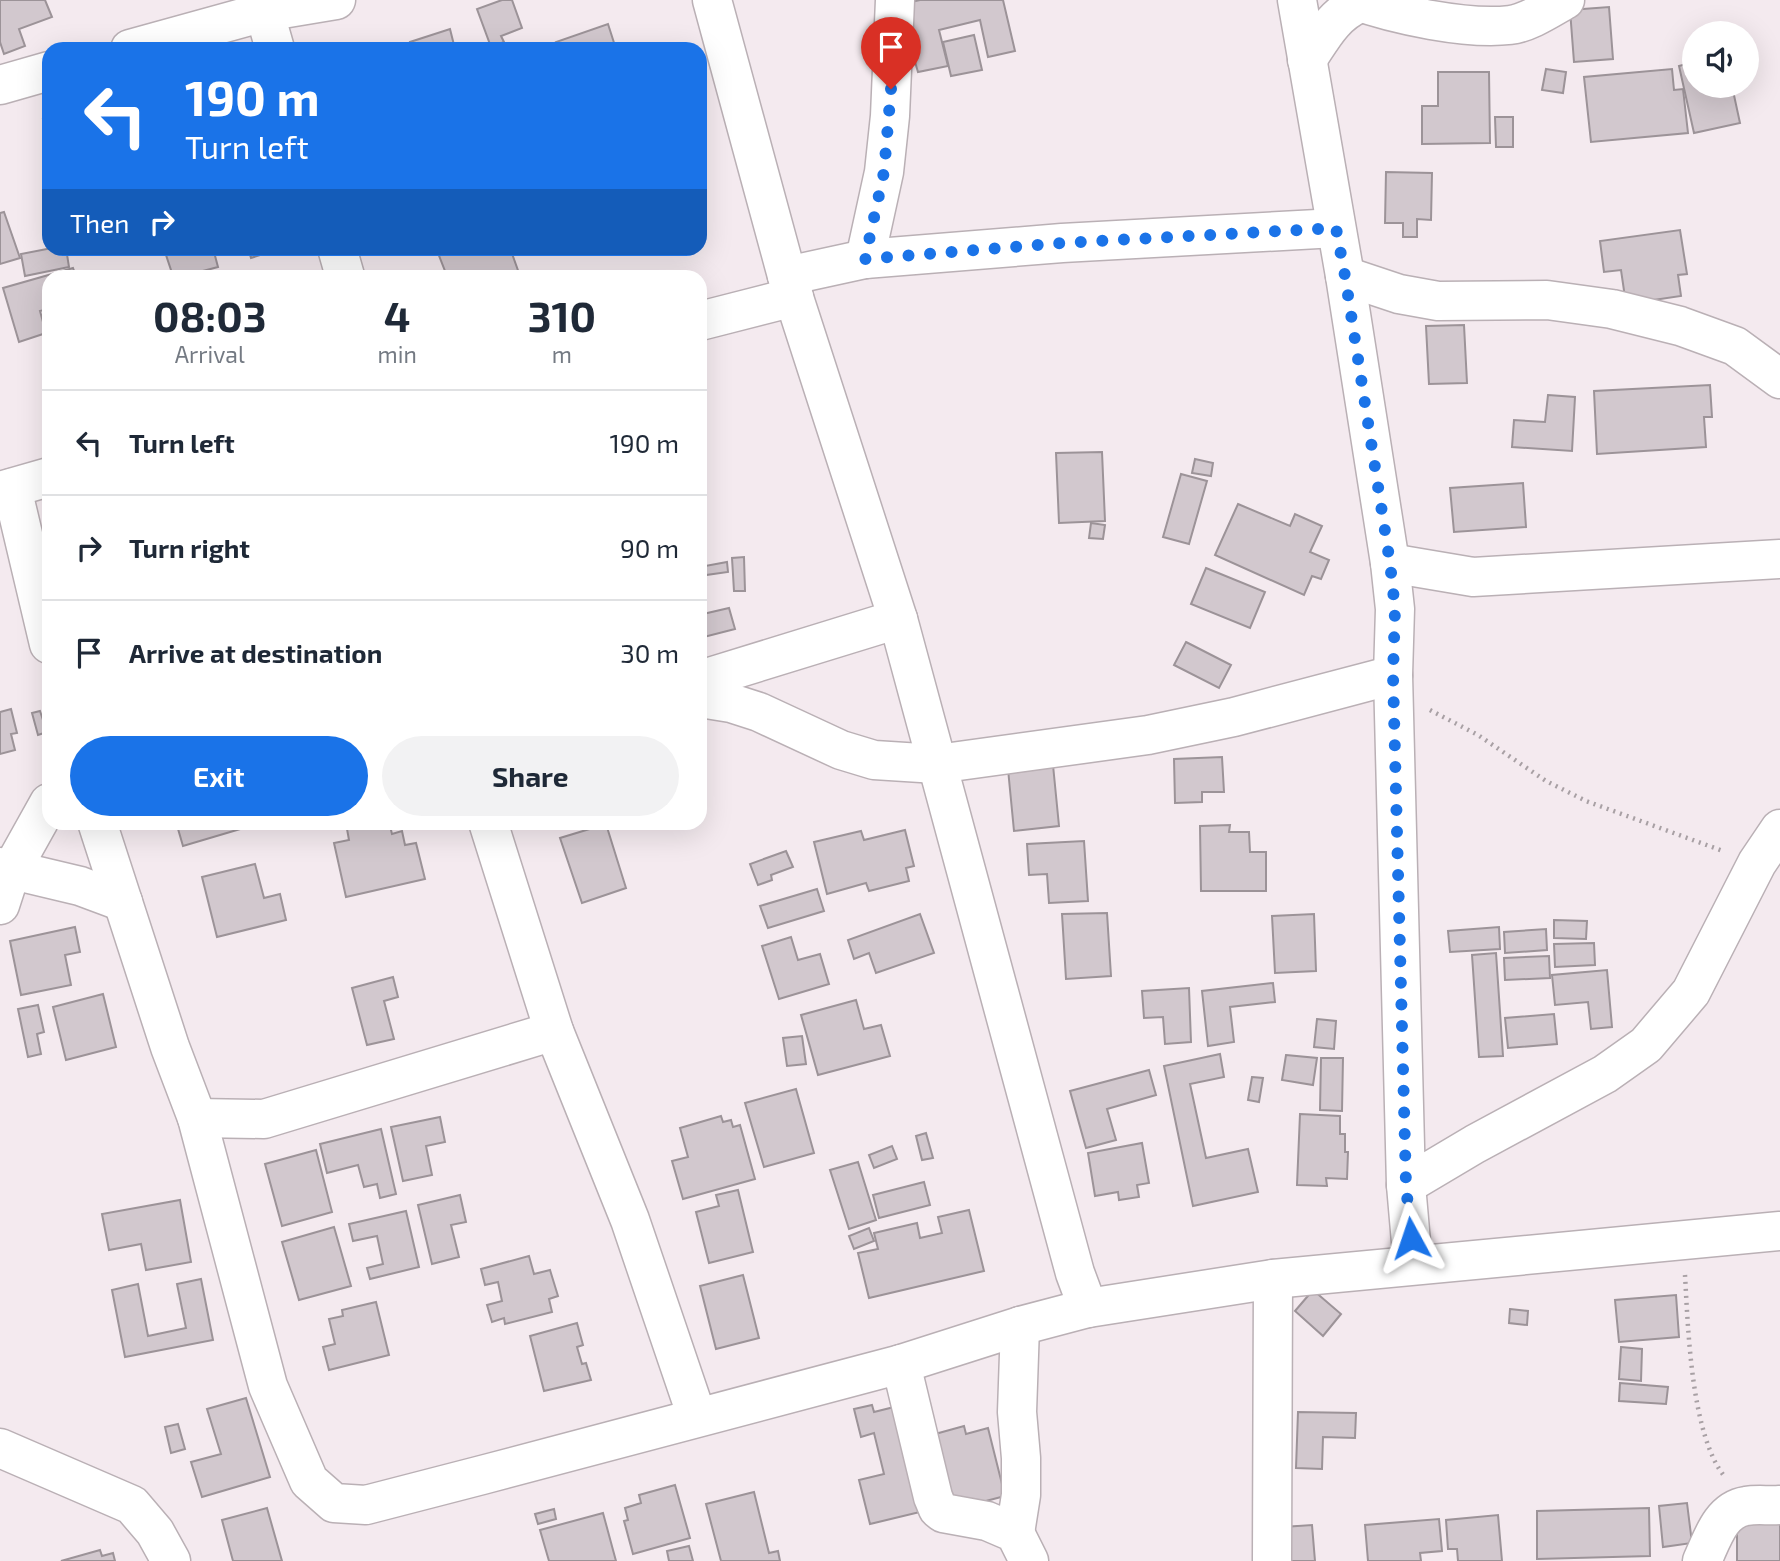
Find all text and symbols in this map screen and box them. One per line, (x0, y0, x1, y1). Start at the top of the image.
pin (861, 17, 921, 89)
map controls (1682, 21, 1759, 98)
button: sound (1682, 21, 1759, 98)
icon: arrive (872, 28, 910, 66)
text: 190 m (185, 67, 320, 126)
icon: left (70, 70, 161, 161)
text: Turn left (185, 127, 309, 165)
icon: right (143, 203, 181, 241)
text: Then (70, 207, 129, 238)
text: 08:03 (153, 290, 267, 340)
text: 4 (384, 290, 411, 340)
text: 310 (528, 290, 596, 340)
text: Arrival (175, 340, 245, 368)
text: min (378, 340, 417, 368)
text: m (552, 340, 572, 368)
icon: left (70, 424, 108, 462)
text: Turn left (129, 427, 235, 458)
text: 190 m (610, 427, 679, 458)
icon: right (70, 529, 108, 567)
text: Turn right (129, 532, 250, 563)
text: 90 m (620, 532, 679, 563)
icon: arrive (70, 634, 108, 672)
text: Arrive at destination (129, 637, 382, 668)
text: 30 m (620, 637, 679, 668)
button: Exit (70, 736, 368, 816)
button: Share (382, 736, 679, 816)
position arrow (1374, 1201, 1448, 1275)

